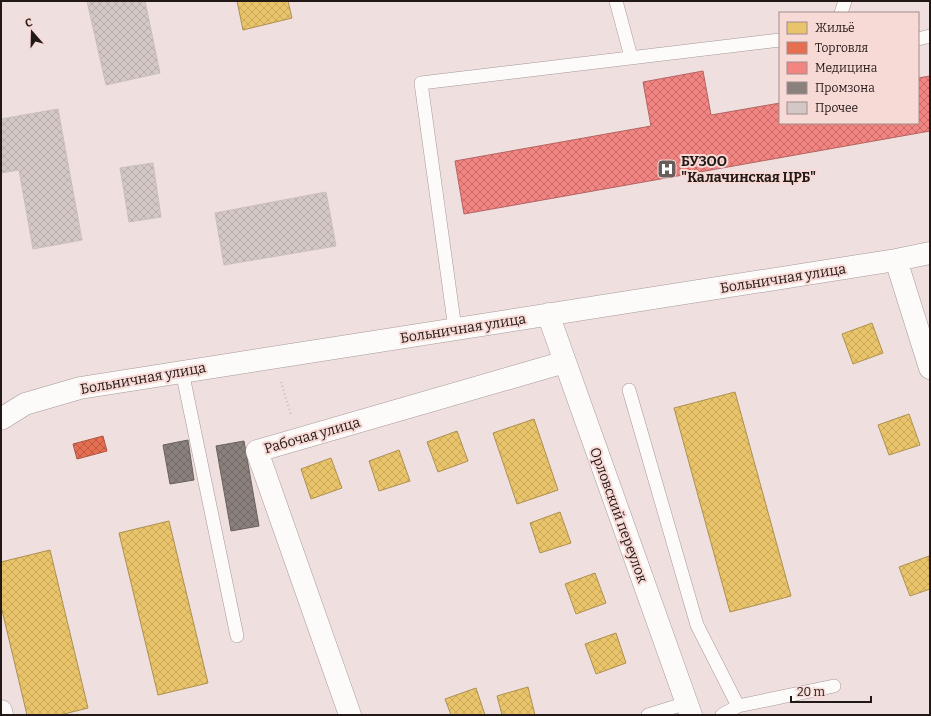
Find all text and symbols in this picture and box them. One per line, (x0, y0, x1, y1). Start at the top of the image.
north arrow (12, 12, 52, 52)
legend (779, 12, 919, 124)
text: С (23, 16, 34, 30)
text: Жильё (815, 21, 855, 35)
text: Торговля (815, 41, 869, 55)
text: Медицина (815, 61, 878, 75)
text: Промзона (815, 81, 875, 95)
text: Прочее (815, 101, 858, 115)
place label: БУЗОО "Калачинская ЦРБ" (681, 153, 816, 186)
hospital icon: БУЗОО "Калачинская ЦРБ" (656, 158, 678, 180)
street label: Больничная улица (719, 260, 848, 297)
street label: Больничная улица (399, 310, 528, 347)
street label: Больничная улица (79, 359, 208, 398)
street label: Рабочая улица (262, 414, 362, 457)
street label: Орловский переулок (586, 445, 651, 586)
scale bar (791, 678, 871, 704)
text: 20 m (797, 685, 826, 699)

